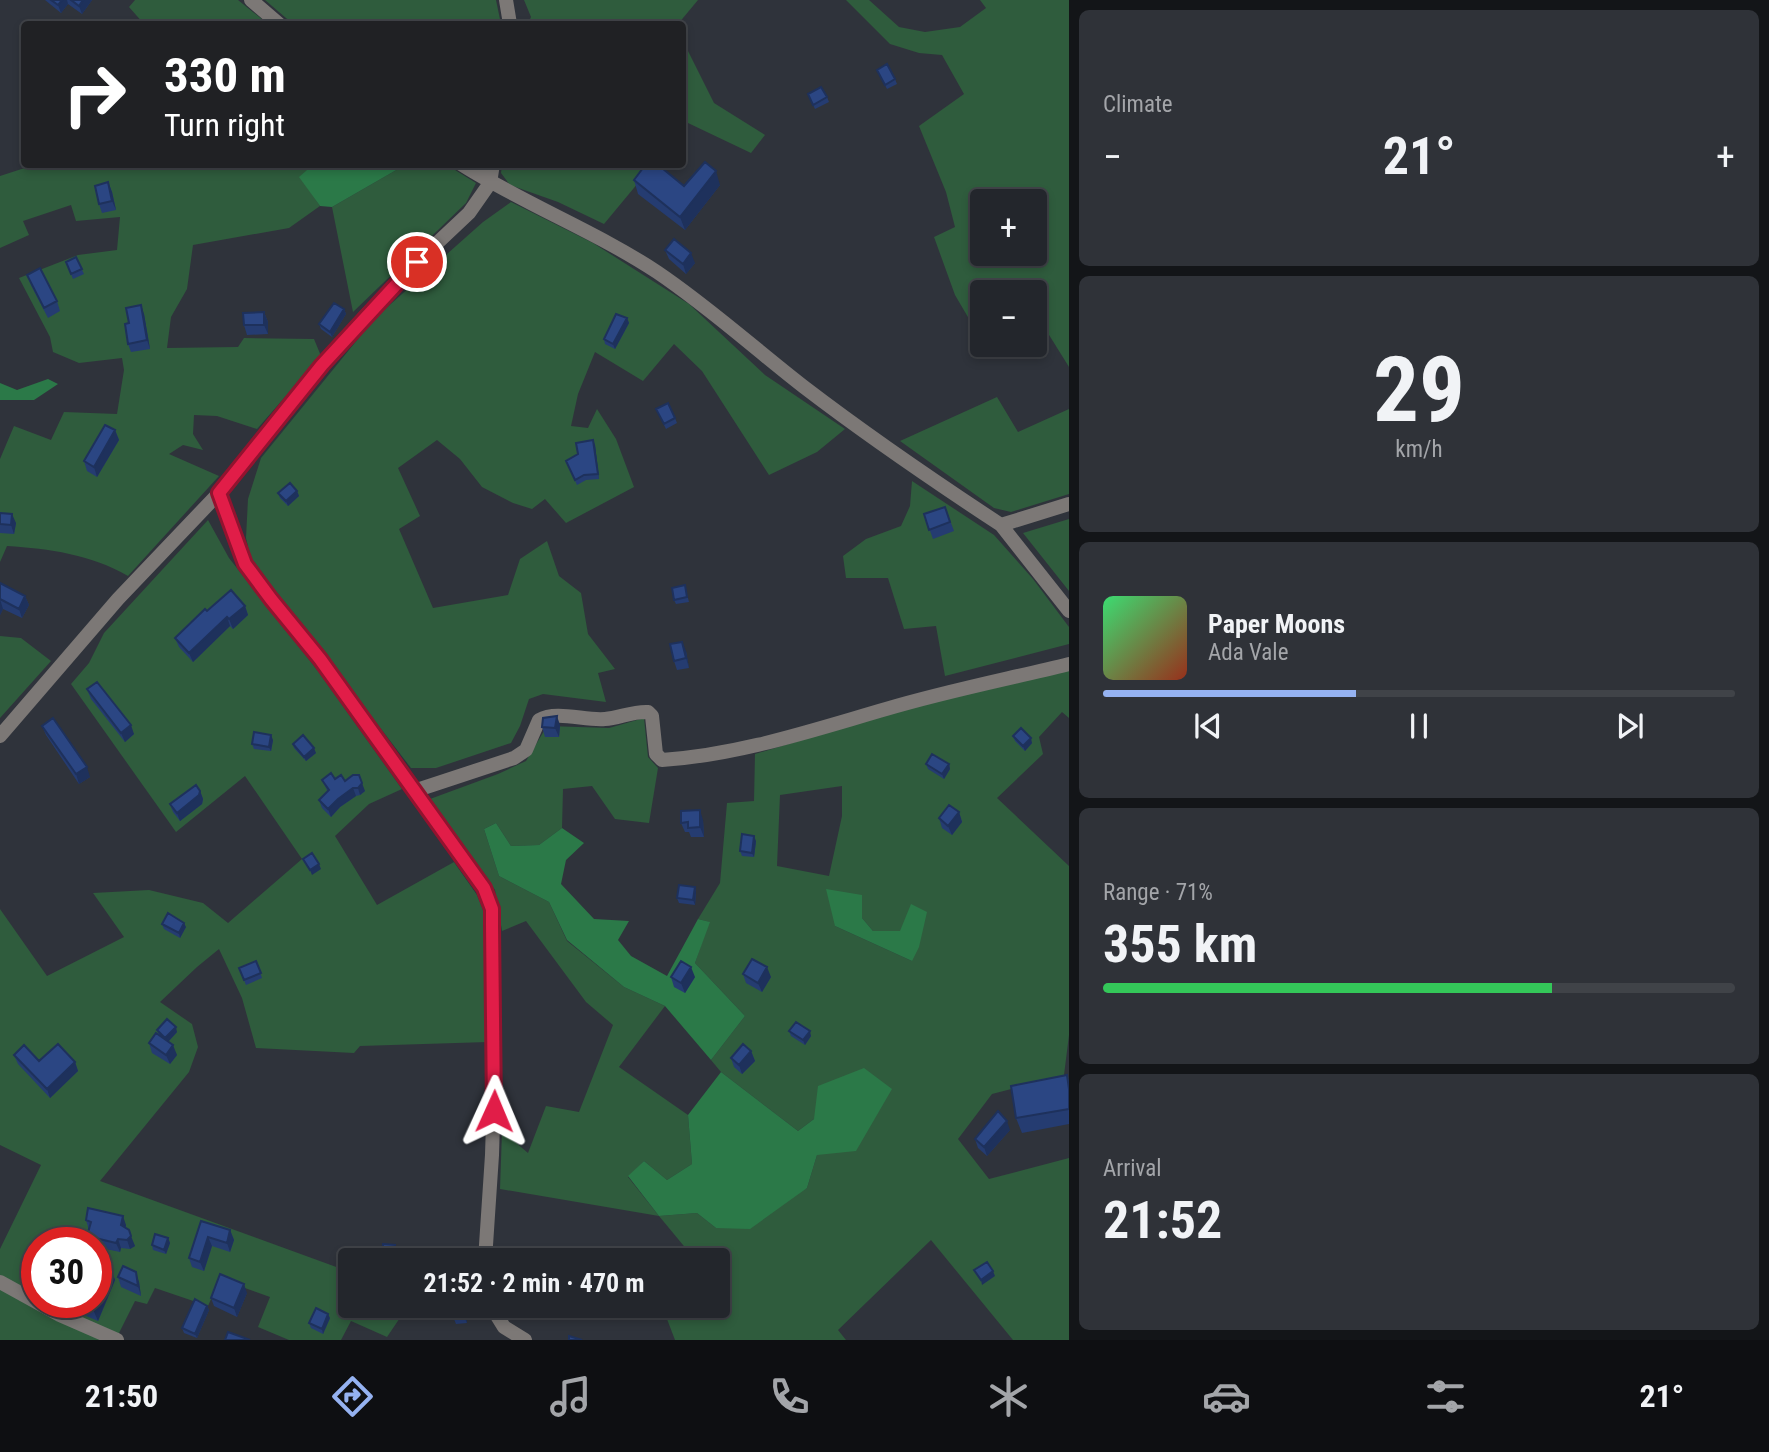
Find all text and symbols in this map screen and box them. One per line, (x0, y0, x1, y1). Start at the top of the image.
text: 330 m (164, 47, 286, 104)
icon: right (49, 49, 140, 140)
text: Climate (1103, 91, 1173, 118)
text: Turn right (164, 106, 285, 144)
text: 21° (1383, 126, 1455, 187)
text: − (1103, 135, 1122, 179)
text: + (1716, 135, 1735, 179)
map controls (970, 189, 1047, 357)
button: + (970, 189, 1047, 266)
pin (387, 232, 447, 292)
icon: arrive (398, 243, 436, 281)
button: − (970, 280, 1047, 357)
text: 29 (1373, 337, 1465, 443)
text: km/h (1395, 436, 1443, 463)
text: Paper Moons (1208, 609, 1345, 639)
text: Ada Vale (1208, 639, 1288, 666)
icon: previous (1189, 707, 1227, 745)
icon: pause (1400, 707, 1438, 745)
icon: next (1611, 707, 1649, 745)
text: Range · 71% (1103, 879, 1213, 906)
text: 355 km (1103, 914, 1257, 975)
position arrow (457, 1074, 531, 1148)
text: Arrival (1103, 1155, 1162, 1182)
text: 21:52 (1103, 1190, 1222, 1251)
speed limit sign: 30 (21, 1227, 112, 1318)
text: 21:52 · 2 min · 470 m (424, 1268, 644, 1298)
icon: directions (328, 1372, 377, 1421)
icon: music (546, 1372, 595, 1421)
icon: phone (765, 1372, 814, 1421)
icon: climate (984, 1372, 1033, 1421)
icon: car (1202, 1372, 1251, 1421)
icon: filters (1421, 1372, 1470, 1421)
text: 21:50 (85, 1377, 158, 1415)
text: 21° (1639, 1377, 1684, 1415)

